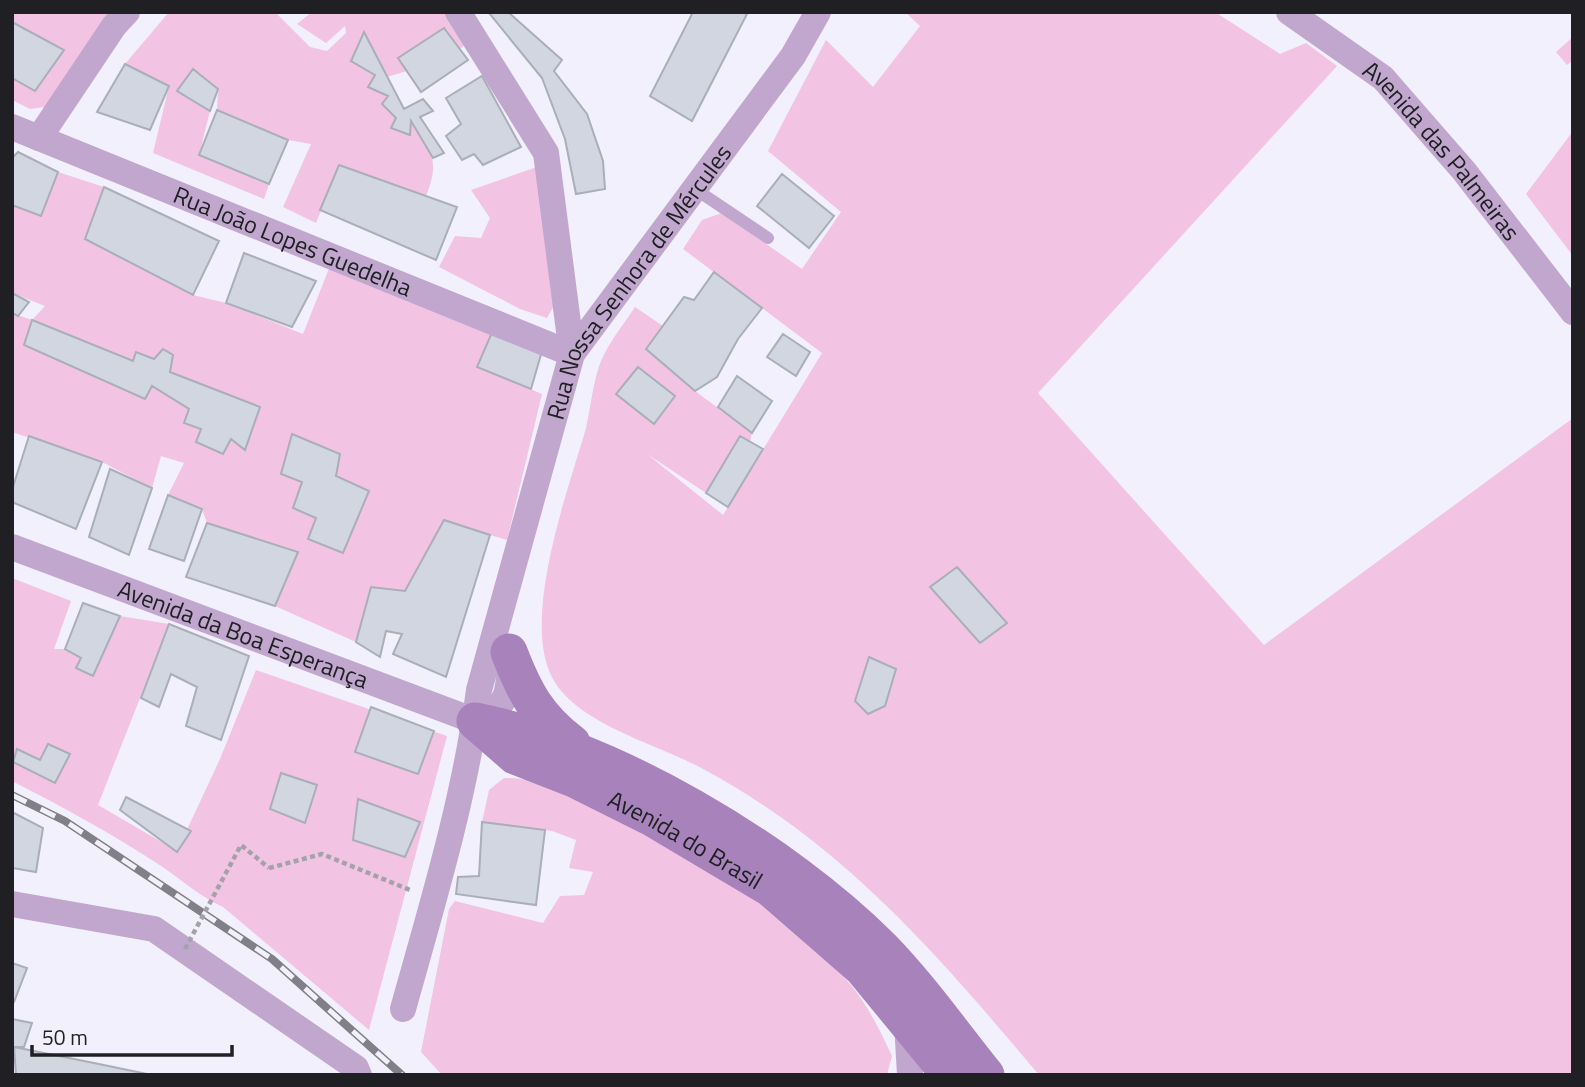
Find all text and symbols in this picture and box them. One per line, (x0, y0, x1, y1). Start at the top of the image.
street label: Avenida das Palmeiras (1356, 51, 1529, 248)
street label: Rua Nossa Senhora de Mércules (537, 136, 740, 424)
street label: Rua João Lopes Guedelha (168, 176, 418, 305)
street label: Avenida da Boa Esperança (113, 570, 374, 697)
street label: Avenida do Brasil (602, 781, 770, 898)
scale bar (32, 1014, 231, 1058)
text: 50 m (42, 1021, 88, 1053)

